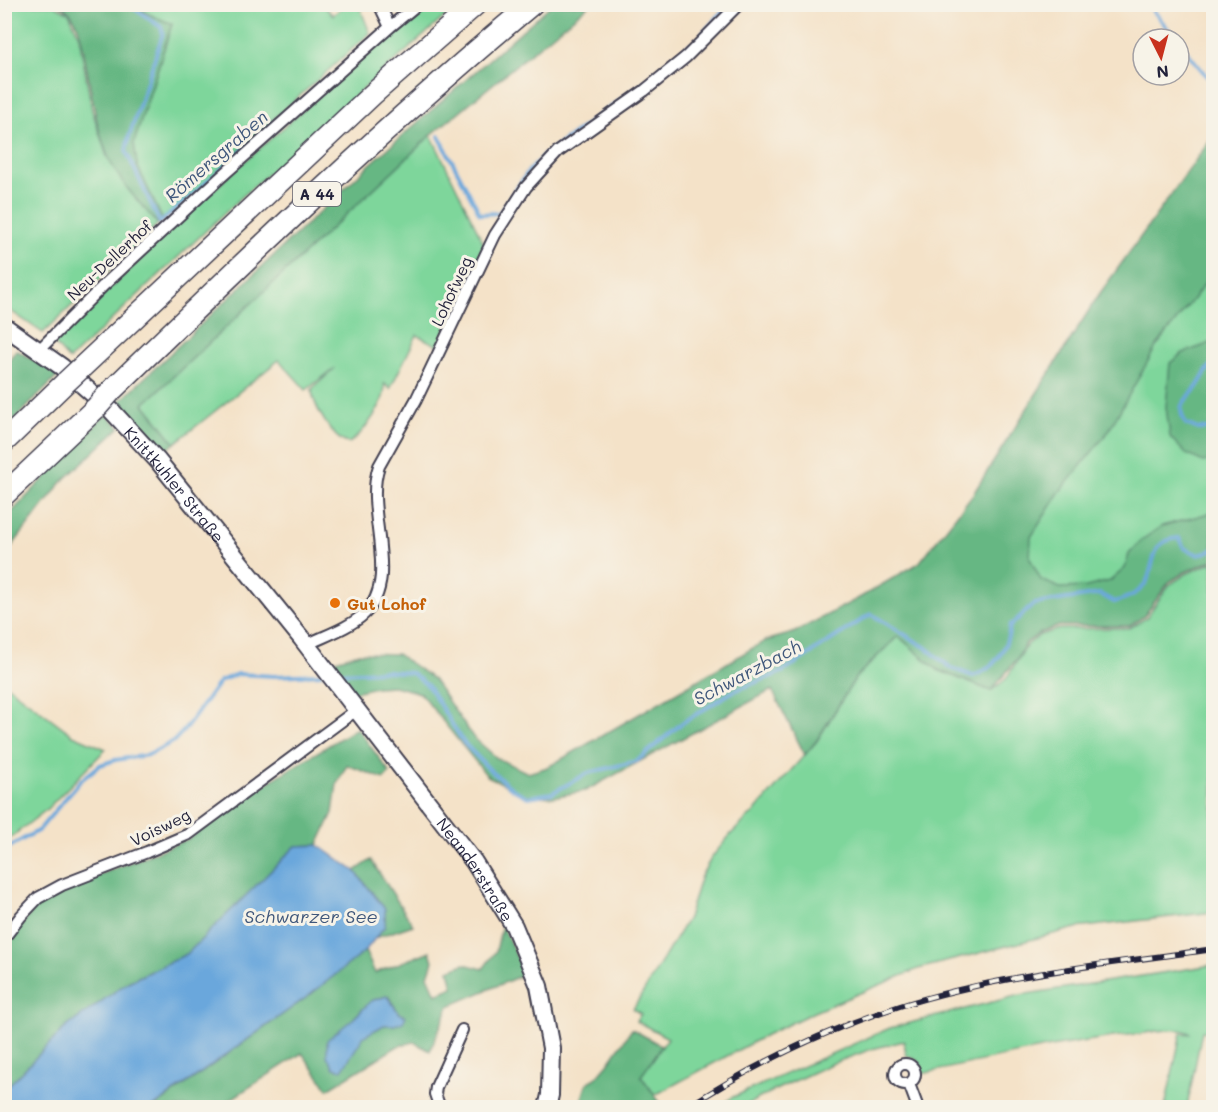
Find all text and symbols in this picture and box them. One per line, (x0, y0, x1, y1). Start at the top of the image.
north arrow (1131, 27, 1191, 87)
text: N (1155, 61, 1170, 83)
water label: Römersgraben (160, 105, 272, 207)
road number: A 44 (293, 182, 341, 206)
street label: Neu-Dellerhof (62, 215, 157, 305)
street label: Lohofweg (426, 253, 476, 329)
street label: Knittkuhler Straße (120, 421, 230, 546)
place label: Gut Lohof (347, 593, 427, 614)
marker: Gut Lohof (328, 596, 342, 610)
water label: Schwarzbach (689, 634, 805, 710)
street label: Voisweg (127, 804, 193, 850)
street label: Neanderstraße (433, 813, 519, 925)
water label: Schwarzer See (244, 904, 378, 928)

